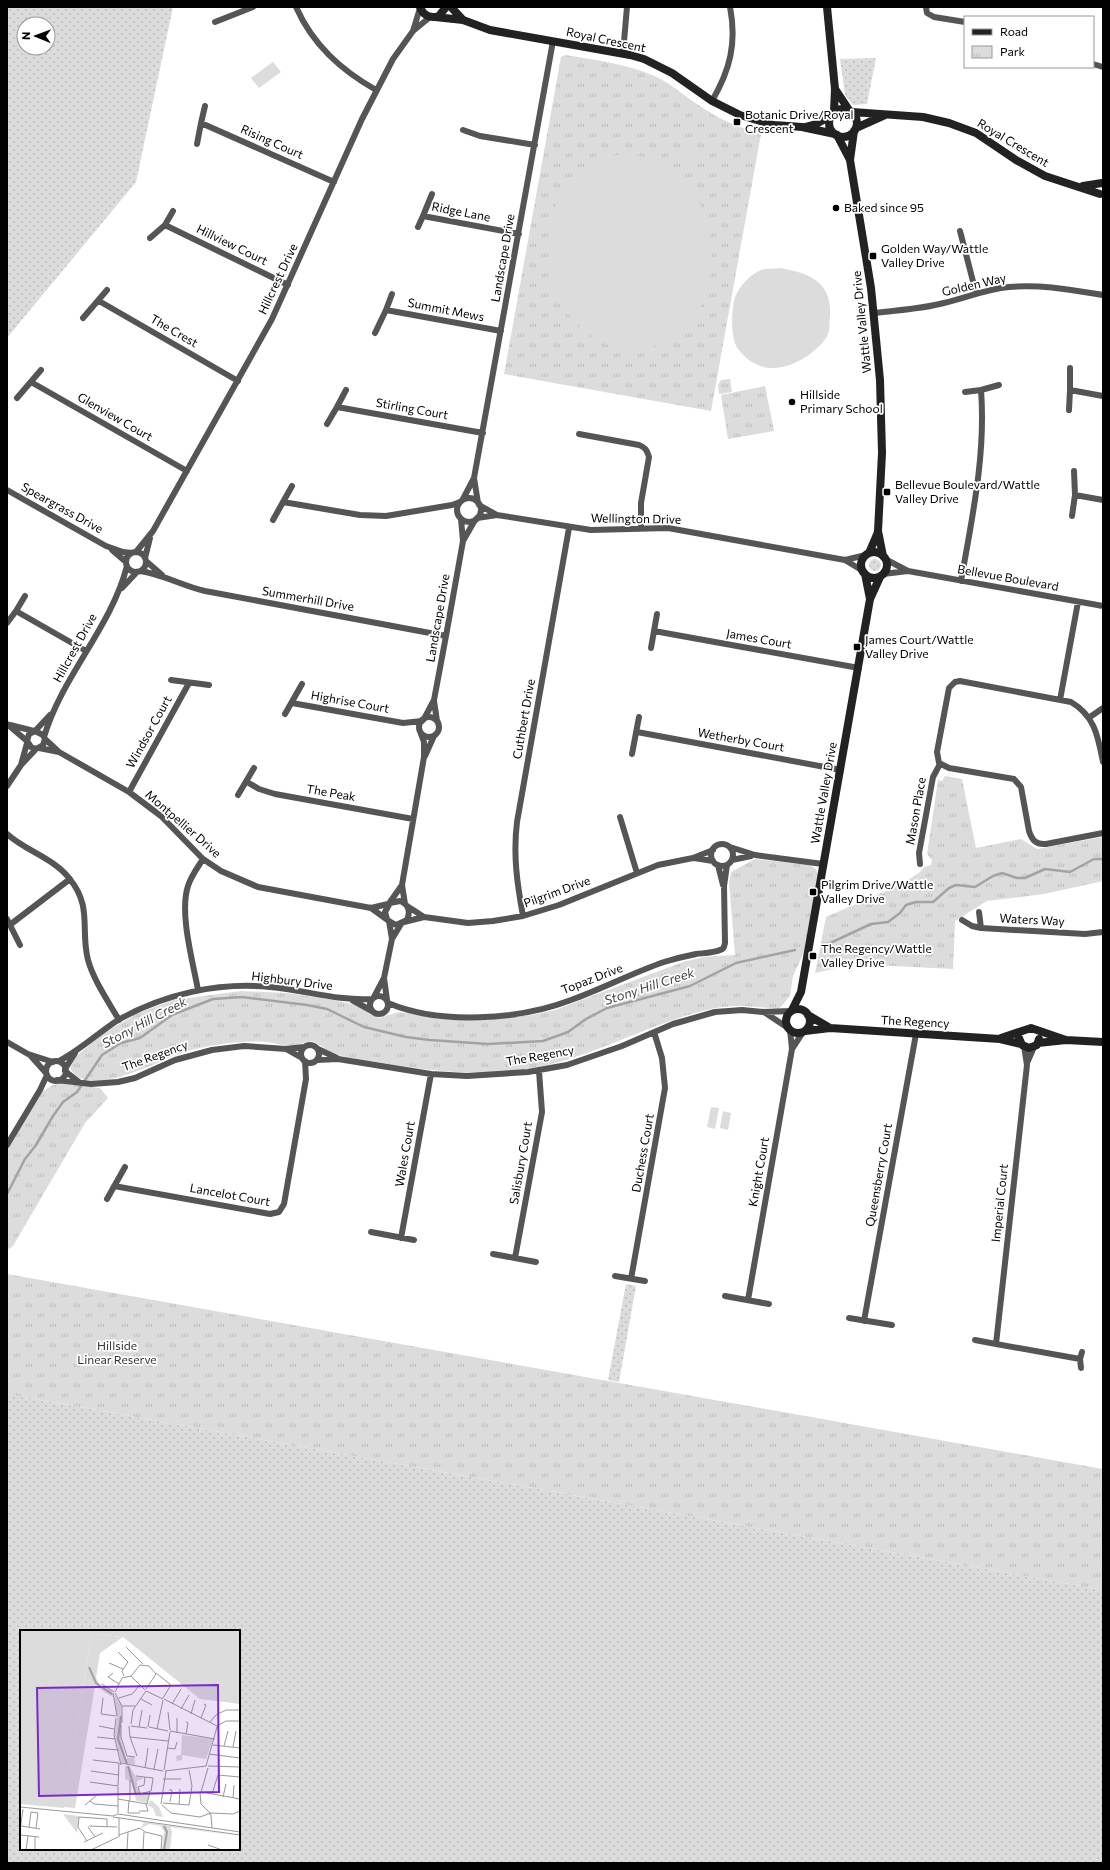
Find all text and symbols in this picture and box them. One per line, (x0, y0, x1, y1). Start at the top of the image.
north arrow (16, 16, 56, 56)
legend (964, 16, 1094, 68)
street label: Royal Crescent (565, 24, 647, 54)
text: Road (1000, 24, 1028, 38)
text: N (19, 32, 32, 40)
text: Park (1000, 44, 1026, 58)
place label: Botanic Drive/Royal Crescent (745, 107, 854, 135)
street label: Royal Crescent (975, 115, 1052, 169)
marker: Botanic Drive/Royal Crescent (732, 117, 742, 127)
street label: Rising Court (239, 121, 306, 161)
street label: Ridge Lane (431, 198, 492, 224)
place label: Baked since 95 (844, 200, 924, 214)
marker: Baked since 95 (831, 203, 841, 213)
street label: Landscape Drive (487, 213, 517, 303)
street label: Hillview Court (195, 221, 270, 267)
street label: Hillcrest Drive (255, 241, 300, 316)
place label: Golden Way/Wattle Valley Drive (881, 241, 988, 269)
marker: Golden Way/Wattle Valley Drive (868, 251, 878, 261)
street label: Wattle Valley Drive (849, 270, 873, 374)
street label: Golden Way (940, 270, 1007, 298)
street label: Summit Mews (407, 295, 486, 323)
street label: The Crest (148, 311, 201, 349)
place label: Hillside Primary School (800, 387, 883, 415)
street label: Glenview Court (76, 389, 155, 443)
street label: Stirling Court (375, 395, 450, 421)
marker: Hillside Primary School (787, 397, 797, 407)
place label: Bellevue Boulevard/Wattle Valley Drive (895, 477, 1040, 505)
street label: Speargrass Drive (19, 479, 106, 535)
marker: Bellevue Boulevard/Wattle Valley Drive (882, 487, 892, 497)
street label: Wellington Drive (591, 510, 681, 526)
street label: Bellevue Boulevard (956, 561, 1060, 593)
street label: Landscape Drive (422, 573, 452, 663)
street label: Summerhill Drive (261, 583, 355, 613)
street label: Hillcrest Drive (49, 611, 99, 684)
street label: James Court (725, 625, 793, 652)
place label: James Court/Wattle Valley Drive (865, 632, 974, 660)
marker: James Court/Wattle Valley Drive (852, 642, 862, 652)
street label: Cuthbert Drive (509, 678, 537, 760)
street label: Highrise Court (310, 687, 390, 715)
street label: Windsor Court (122, 693, 174, 770)
street label: Wetherby Court (697, 724, 786, 754)
street label: Wattle Valley Drive (807, 741, 839, 845)
street label: Mason Place (902, 776, 928, 846)
street label: The Peak (306, 781, 357, 803)
street label: Montpellier Drive (143, 787, 224, 860)
street label: Pilgrim Drive (521, 873, 592, 910)
place label: Pilgrim Drive/Wattle Valley Drive (821, 877, 933, 905)
marker: Pilgrim Drive/Wattle Valley Drive (808, 887, 818, 897)
street label: Waters Way (999, 910, 1065, 928)
place label: The Regency/Wattle Valley Drive (821, 941, 932, 969)
marker: The Regency/Wattle Valley Drive (808, 951, 818, 961)
street label: Topaz Drive (559, 960, 624, 996)
water label: Stony Hill Creek (602, 964, 697, 1008)
street label: Highbury Drive (251, 968, 333, 992)
water label: Stony Hill Creek (99, 992, 190, 1051)
street label: The Regency (880, 1012, 950, 1030)
street label: The Regency (120, 1037, 189, 1073)
street label: The Regency (505, 1042, 575, 1068)
street label: Duchess Court (628, 1112, 656, 1193)
street label: Wales Court (391, 1120, 417, 1188)
street label: Salisbury Court (506, 1120, 534, 1205)
street label: Queensberry Court (862, 1122, 894, 1228)
street label: Knight Court (745, 1136, 771, 1208)
street label: Imperial Court (988, 1163, 1010, 1243)
street label: Lancelot Court (189, 1180, 272, 1208)
park label: Hillside Linear Reserve (77, 1338, 157, 1366)
inset map (20, 1630, 240, 1850)

